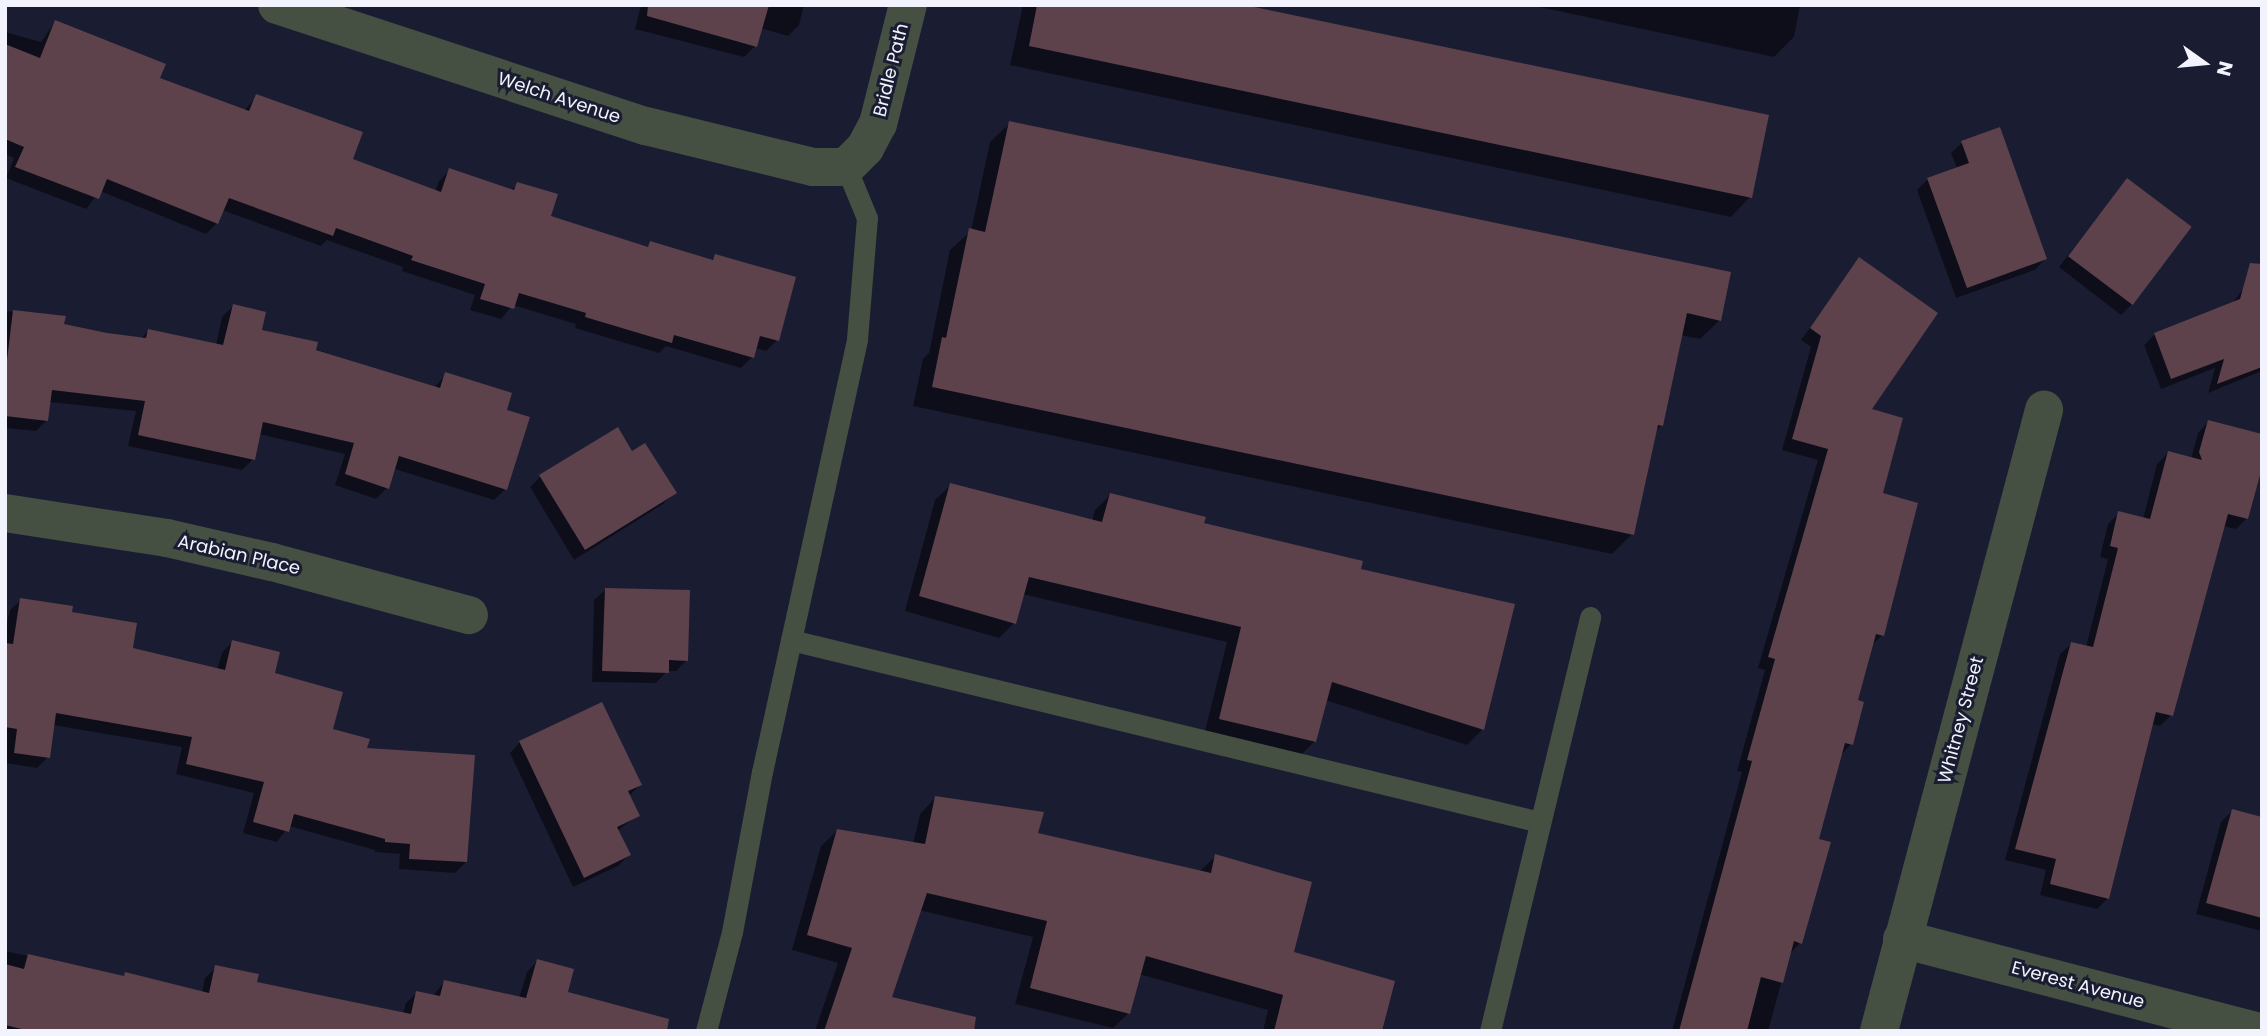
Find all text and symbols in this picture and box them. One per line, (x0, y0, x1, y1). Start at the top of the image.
street label: Bridle Path (869, 21, 913, 119)
north arrow (2169, 28, 2239, 98)
text: N (2210, 58, 2240, 79)
street label: Welch Avenue (495, 68, 623, 128)
street label: Arabian Place (176, 530, 302, 580)
street label: Whitney Street (1934, 654, 1988, 786)
street label: Everest Avenue (2009, 957, 2147, 1013)

